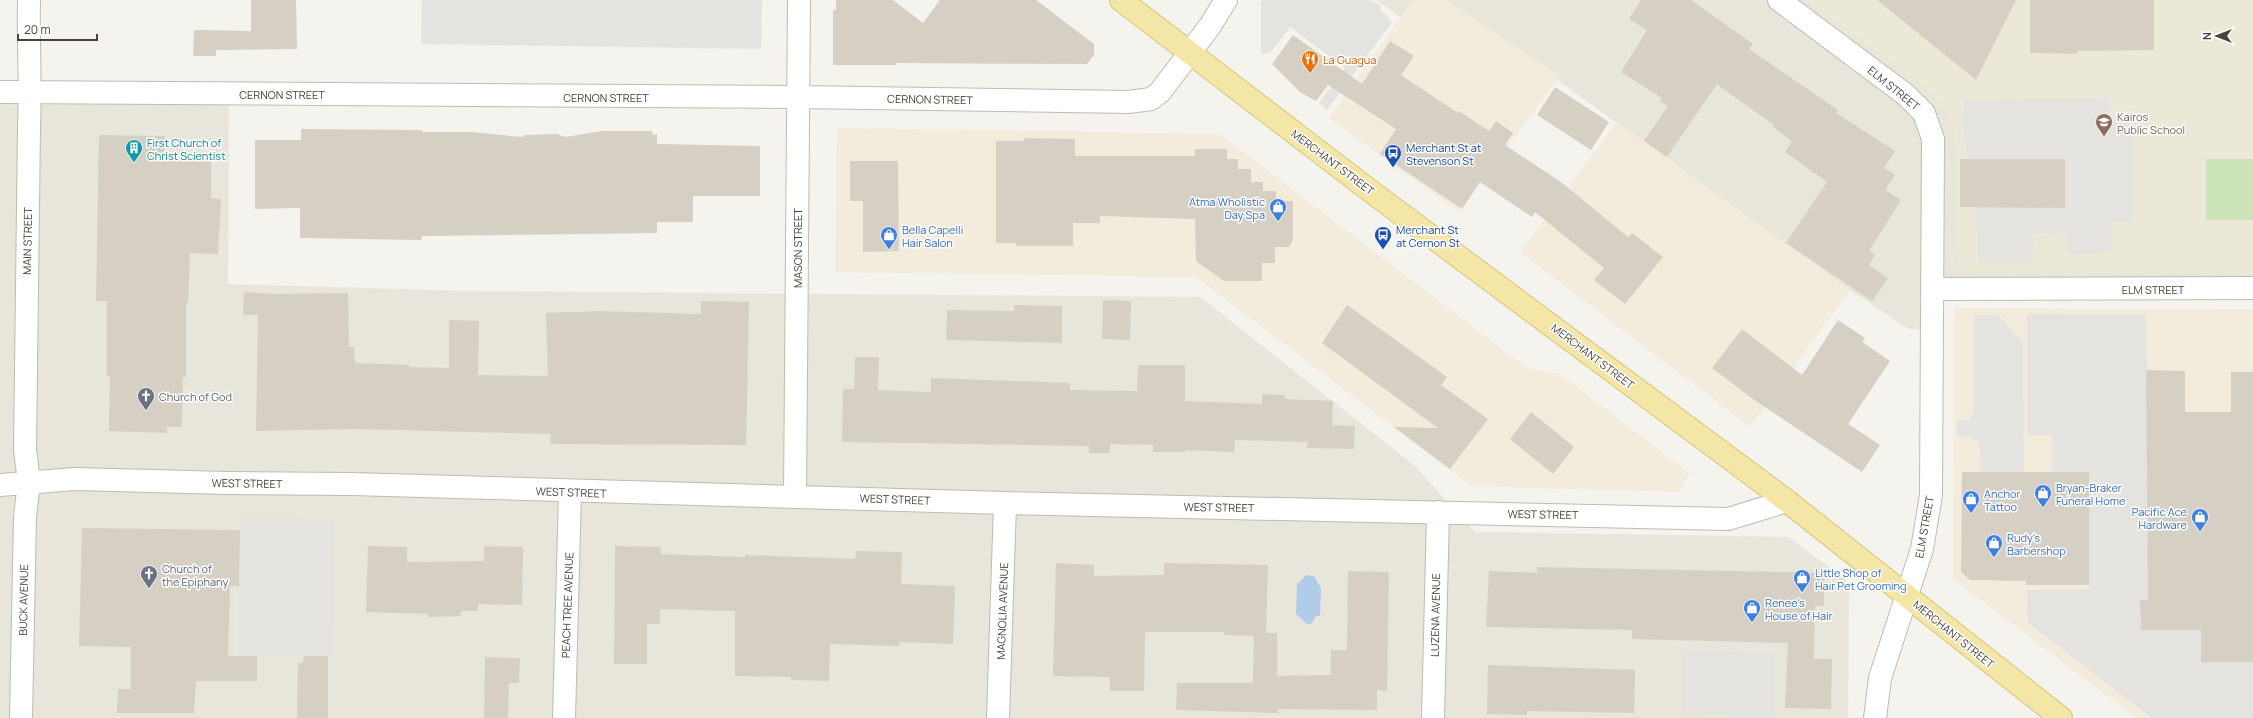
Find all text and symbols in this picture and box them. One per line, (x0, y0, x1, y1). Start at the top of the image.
scale bar (18, 16, 97, 42)
north arrow (2197, 16, 2237, 56)
text: 20 m (24, 21, 51, 38)
text: N (2199, 32, 2214, 40)
restaurant icon: La Guagua (1300, 49, 1320, 74)
place label: La Guagua (1323, 52, 1376, 67)
street label: ELM STREET (1865, 62, 1923, 114)
street label: CERNON STREET (239, 87, 325, 102)
street label: CERNON STREET (563, 90, 649, 105)
street label: CERNON STREET (887, 91, 973, 107)
place label: Kairos Public School (2117, 109, 2185, 137)
school or university icon: Kairos Public School (2094, 112, 2114, 137)
street label: MERCHANT STREET (1289, 126, 1378, 198)
place label: First Church of Christ Scientist (147, 135, 226, 163)
building icon: First Church of Christ Scientist (124, 138, 144, 163)
place label: Merchant St at Stevenson St (1406, 140, 1481, 168)
bus stop icon: Merchant St at Stevenson St (1383, 143, 1403, 168)
place label: Atma Wholistic Day Spa (1189, 194, 1265, 222)
shop icon: Atma Wholistic Day Spa (1268, 197, 1288, 222)
street label: MAIN STREET (19, 206, 35, 275)
street label: MASON STREET (790, 208, 805, 288)
place label: Bella Capelli Hair Salon (902, 222, 963, 250)
place label: Merchant St at Cernon St (1396, 222, 1460, 250)
shop icon: Bella Capelli Hair Salon (879, 225, 899, 250)
bus stop icon: Merchant St at Cernon St (1373, 225, 1393, 250)
street label: ELM STREET (2122, 282, 2185, 297)
street label: MERCHANT STREET (1549, 320, 1638, 392)
church icon: Church of God (136, 386, 156, 411)
place label: Church of God (159, 389, 232, 404)
street label: WEST STREET (211, 475, 283, 491)
place label: Bryan-Braker Funeral Home (2056, 480, 2126, 508)
street label: WEST STREET (535, 483, 607, 501)
shop icon: Bryan-Braker Funeral Home (2033, 483, 2053, 508)
place label: Anchor Tattoo (1984, 486, 2021, 514)
shop icon: Anchor Tattoo (1961, 489, 1981, 514)
street label: WEST STREET (859, 490, 931, 508)
street label: ELM STREET (1911, 494, 1937, 559)
street label: WEST STREET (1183, 499, 1255, 515)
place label: Pacific Ace Hardware (2132, 504, 2188, 532)
street label: WEST STREET (1507, 506, 1579, 522)
shop icon: Pacific Ace Hardware (2190, 507, 2210, 532)
place label: Rudy's Barbershop (2007, 530, 2066, 558)
shop icon: Rudy's Barbershop (1984, 533, 2004, 558)
street label: PEACH TREE AVENUE (558, 552, 576, 658)
place label: Church of the Epiphany (162, 561, 228, 589)
street label: MAGNOLIA AVENUE (993, 562, 1011, 660)
street label: BUCK AVENUE (15, 564, 31, 636)
church icon: Church of the Epiphany (139, 564, 159, 589)
place label: Little Shop of Hair Pet Grooming (1815, 565, 1907, 593)
shop icon: Little Shop of Hair Pet Grooming (1792, 568, 1812, 593)
street label: LUZENA AVENUE (1427, 573, 1443, 657)
place label: Renee's House of Hair (1765, 595, 1833, 623)
street label: MERCHANT STREET (1910, 597, 1998, 672)
shop icon: Renee's House of Hair (1742, 598, 1762, 623)

